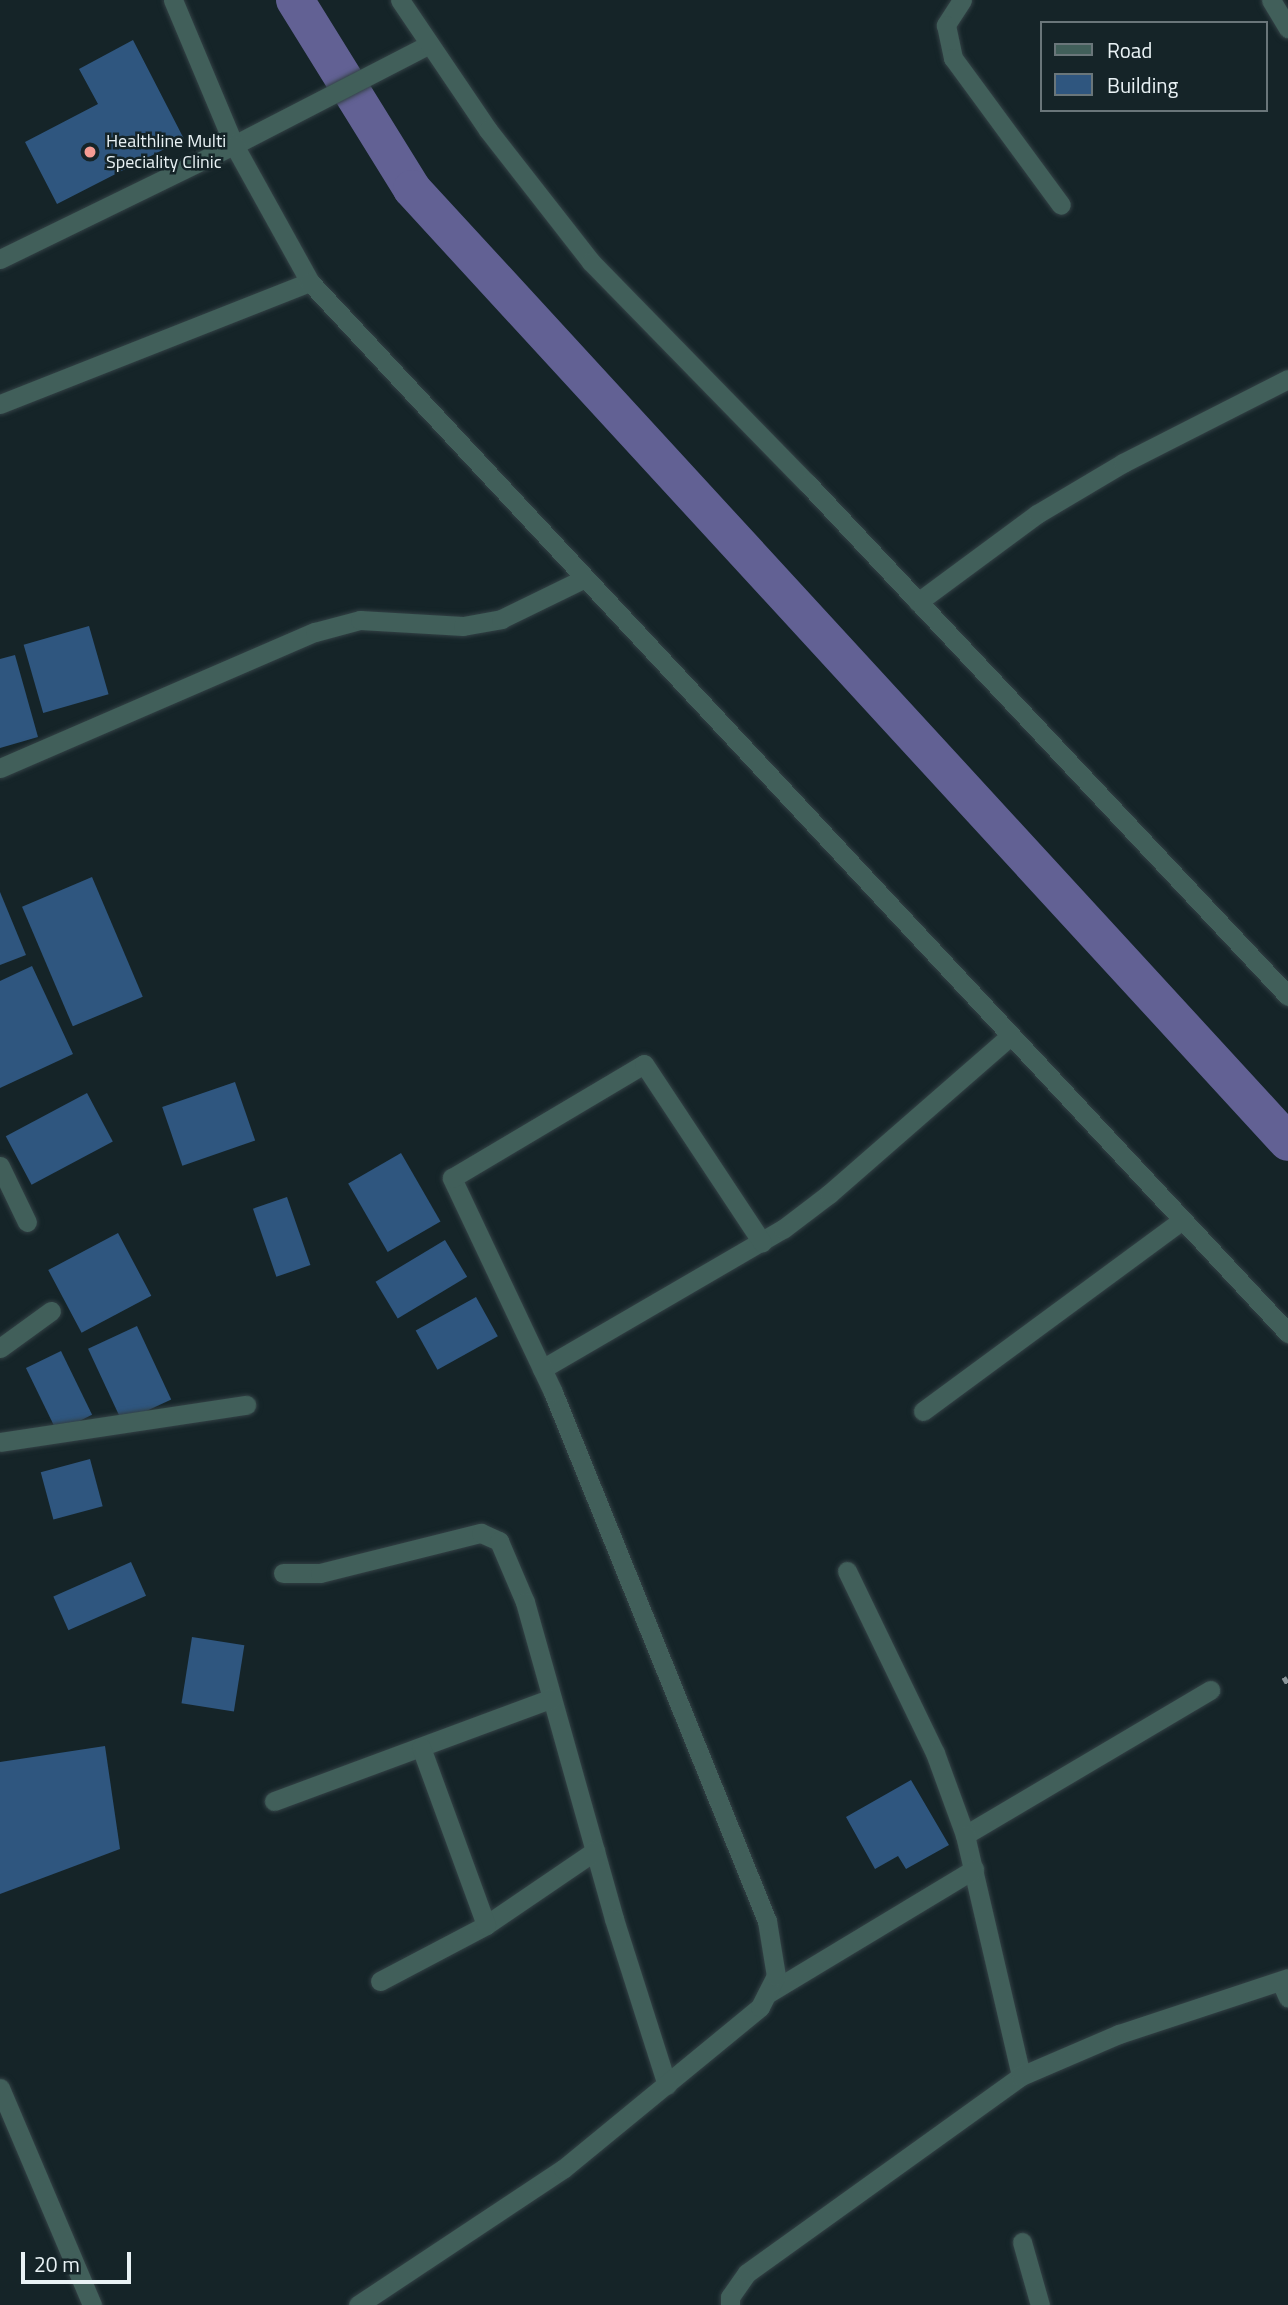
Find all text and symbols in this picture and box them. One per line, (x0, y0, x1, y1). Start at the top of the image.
legend (1040, 21, 1267, 112)
text: Road (1107, 34, 1152, 66)
text: Building (1107, 69, 1178, 101)
place label: Healthline Multi Speciality Clinic (106, 131, 226, 174)
marker: Healthline Multi Speciality Clinic (80, 142, 100, 162)
scale bar (24, 2238, 135, 2282)
text: 20 m (34, 2248, 80, 2280)

